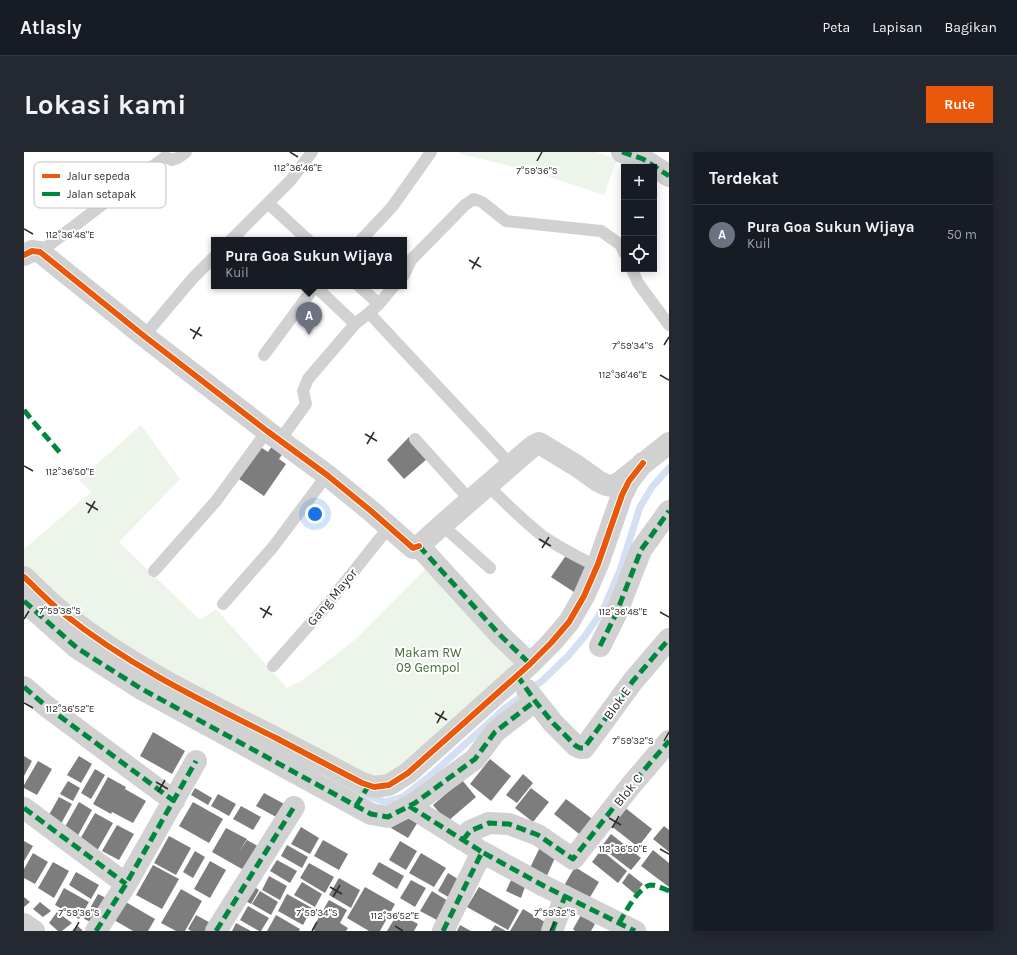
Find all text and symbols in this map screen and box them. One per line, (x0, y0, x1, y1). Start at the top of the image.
text: Atlasly (20, 17, 82, 39)
text: Peta (822, 19, 850, 36)
text: Lapisan (872, 19, 922, 36)
text: Bagikan (944, 19, 997, 36)
button: Rute (926, 86, 993, 123)
text: Lokasi kami (24, 88, 186, 121)
legend (34, 162, 166, 208)
text: 112°36'46"E (274, 162, 322, 174)
map controls (621, 164, 657, 272)
button: + (621, 164, 657, 200)
text: 7°59'36"S (516, 165, 558, 177)
text: Terdekat (709, 168, 778, 188)
text: Jalur sepeda (67, 170, 130, 183)
text: Jalan setapak (67, 188, 136, 201)
button: − (621, 200, 657, 236)
text: Pura Goa Sukun Wijaya (747, 218, 914, 236)
text: A (718, 227, 726, 242)
text: 50 m (947, 227, 977, 242)
text: 112°36'48"E (45, 229, 95, 241)
button: locate (621, 236, 657, 272)
text: Kuil (747, 236, 770, 251)
popup (211, 237, 407, 289)
text: Pura Goa Sukun Wijaya (225, 247, 393, 265)
text: Kuil (225, 265, 249, 280)
pin: A (296, 302, 322, 335)
text: 7°59'34"S (612, 340, 654, 352)
text: 112°36'46"E (599, 369, 647, 381)
text: 112°36'50"E (45, 466, 95, 478)
your location (305, 504, 325, 524)
street label: Gang Mayor (304, 565, 360, 629)
text: 7°59'38"S (39, 605, 81, 617)
text: 112°36'48"E (598, 606, 648, 618)
park label: Makam RW 09 Gempol (394, 645, 462, 675)
street label: Blok E (600, 684, 634, 722)
text: 112°36'52"E (46, 703, 94, 715)
text: 7°59'32"S (612, 735, 654, 747)
street label: Blok C (610, 771, 646, 809)
text: 112°36'50"E (598, 843, 648, 855)
text: 7°59'36"S (58, 907, 100, 919)
text: 7°59'34"S (296, 907, 338, 919)
text: 7°59'32"S (534, 907, 576, 919)
text: 112°36'52"E (371, 910, 419, 922)

